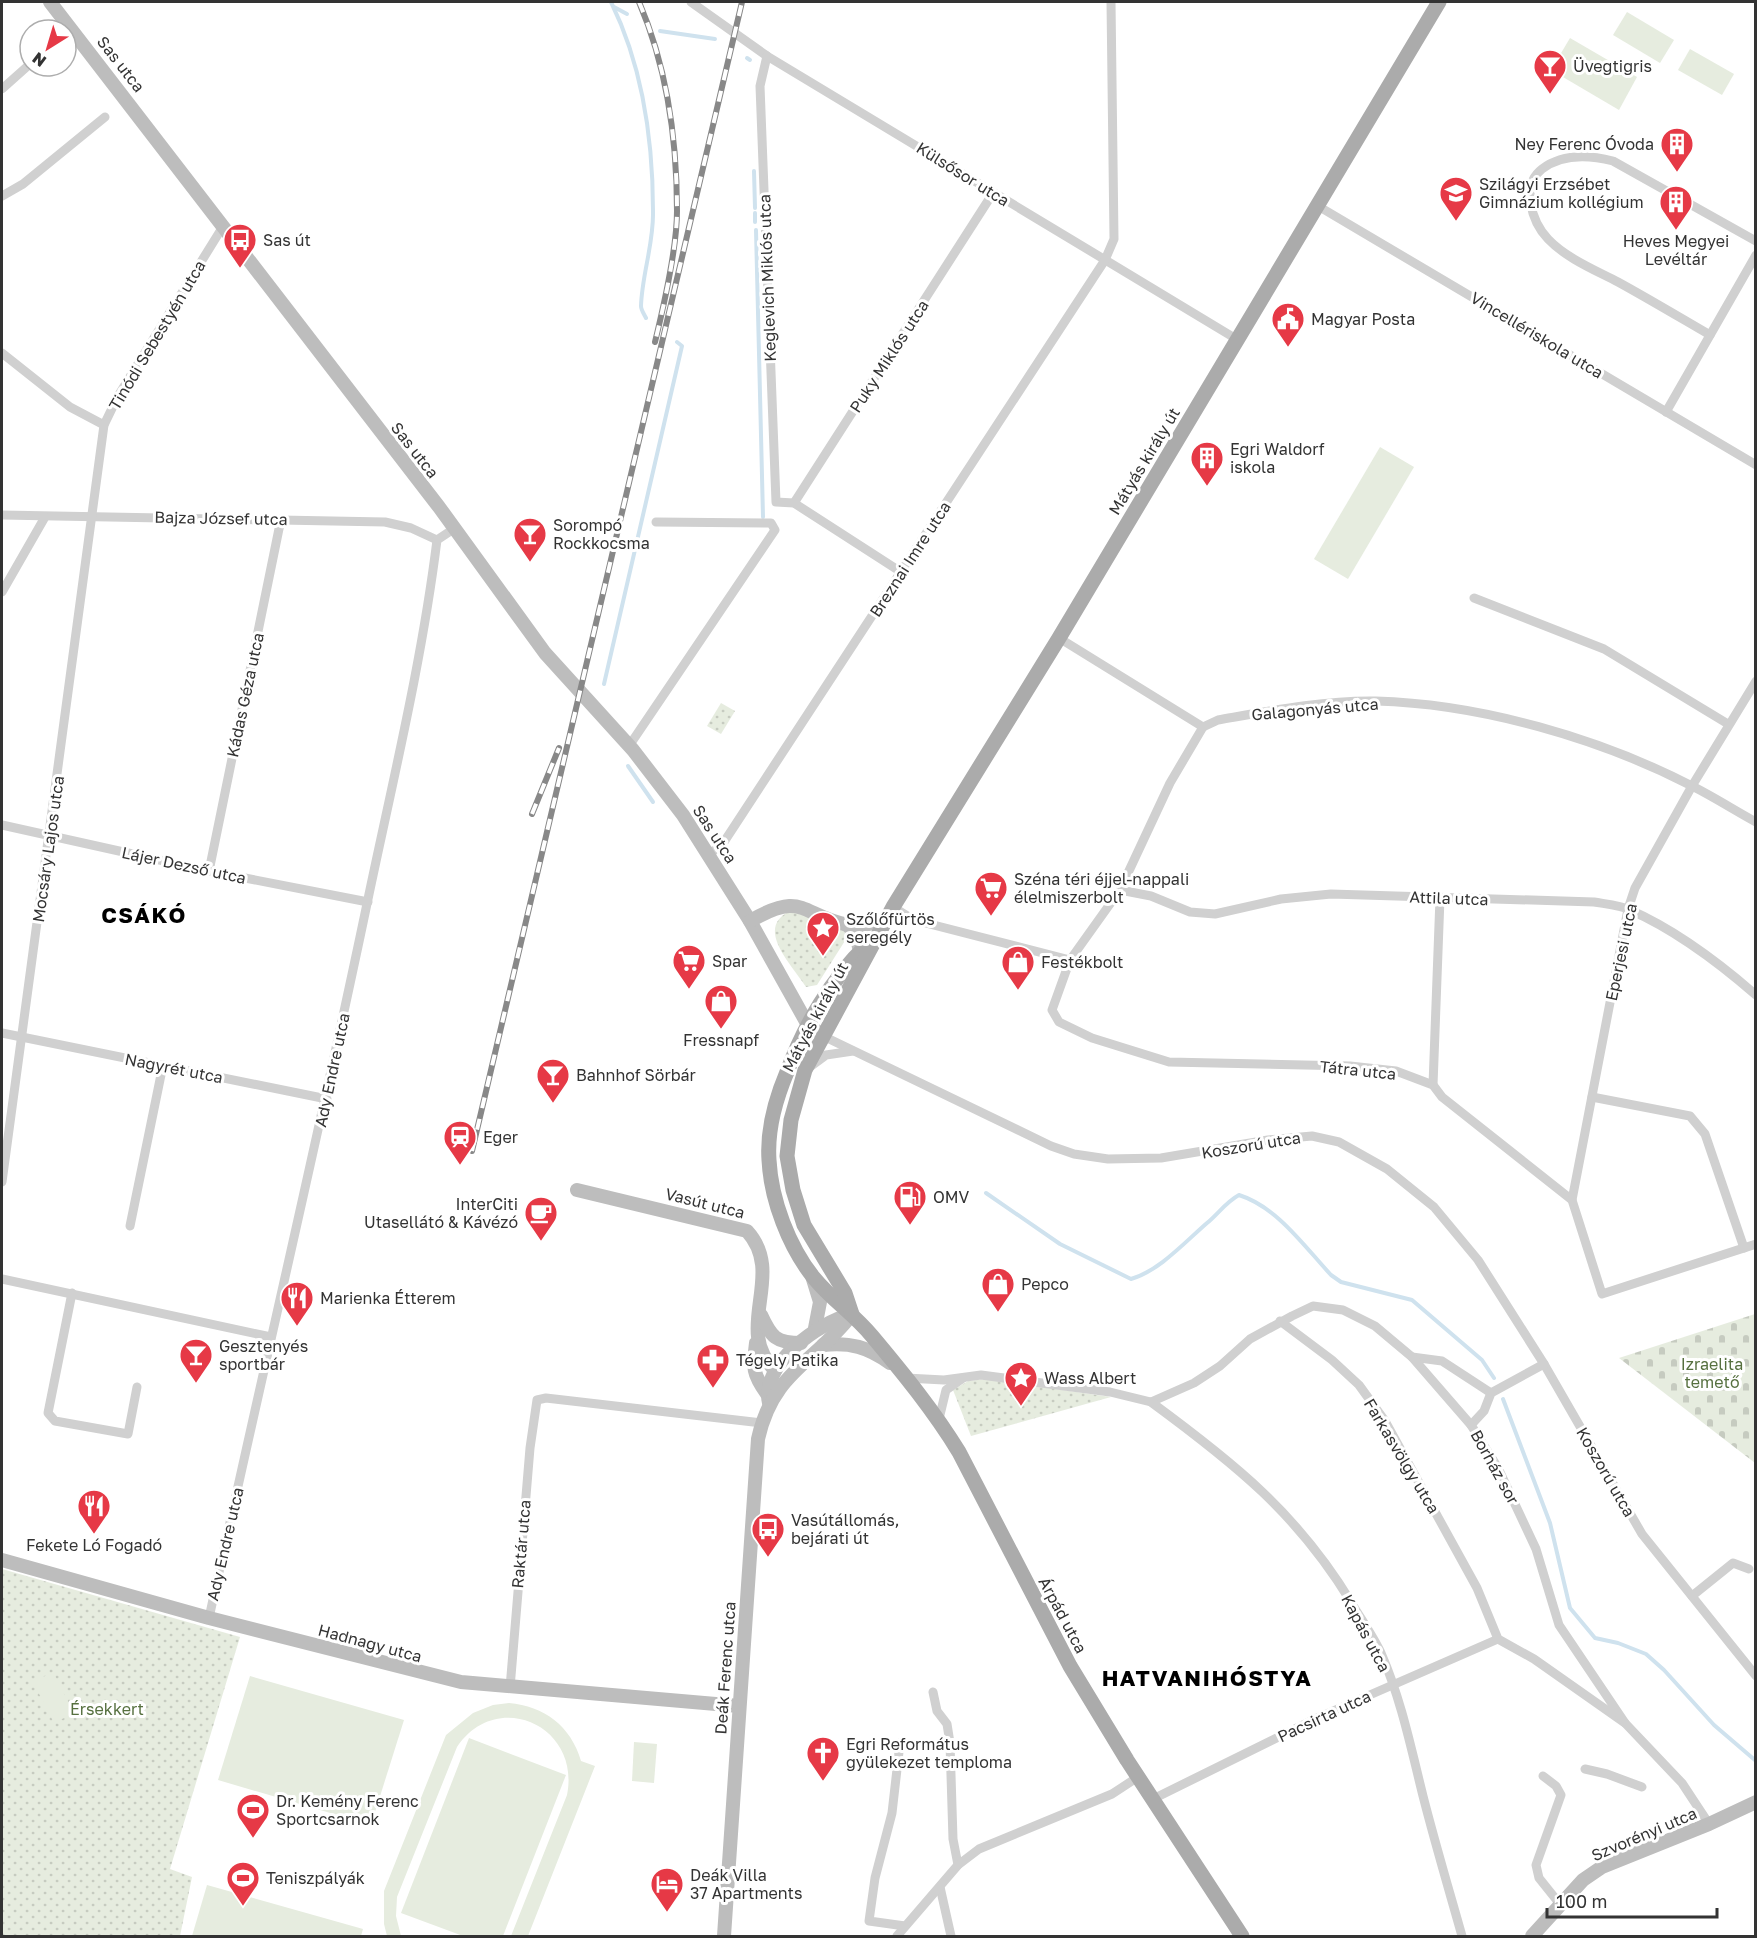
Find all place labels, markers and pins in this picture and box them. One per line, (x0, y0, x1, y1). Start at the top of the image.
bar icon: Üvegtigris (1532, 48, 1568, 95)
place label: Üvegtigris (1573, 56, 1652, 76)
building icon: Ney Ferenc Óvoda (1659, 126, 1695, 173)
place label: Ney Ferenc Óvoda (1514, 134, 1654, 154)
place label: Szilágyi Erzsébet Gimnázium kollégium (1479, 174, 1644, 212)
school or university icon: Szilágyi Erzsébet Gimnázium kollégium (1438, 175, 1474, 222)
building icon: Heves Megyei Levéltár (1658, 184, 1694, 231)
bus stop icon: Sas út (222, 222, 258, 269)
place label: Sas út (263, 230, 311, 250)
place label: Heves Megyei Levéltár (1623, 231, 1729, 269)
public building icon: Magyar Posta (1270, 301, 1306, 348)
place label: Magyar Posta (1311, 309, 1415, 329)
place label: Egri Waldorf iskola (1230, 439, 1325, 477)
building icon: Egri Waldorf iskola (1189, 440, 1225, 487)
place label: Sorompó Rockkocsma (553, 515, 650, 553)
bar icon: Sorompó Rockkocsma (512, 516, 548, 563)
place label: Széna téri éjjel-nappali élelmiszerbolt (1014, 869, 1189, 907)
supermarket icon: Széna téri éjjel-nappali élelmiszerbolt (973, 870, 1009, 917)
place label: Szőlőfürtös seregély (846, 909, 935, 947)
place icon: Szőlőfürtös seregély (805, 910, 841, 957)
supermarket icon: Spar (671, 943, 707, 990)
shop icon: Festékbolt (1000, 944, 1036, 991)
place label: Spar (712, 951, 747, 971)
place label: Festékbolt (1041, 952, 1123, 972)
shop icon: Fressnapf (703, 983, 739, 1030)
place label: Fressnapf (683, 1030, 759, 1050)
bar icon: Bahnhof Sörbár (535, 1057, 571, 1104)
place label: Bahnhof Sörbár (576, 1065, 696, 1085)
station icon: Eger (442, 1119, 478, 1166)
place label: Eger (483, 1127, 518, 1147)
fuel station icon: OMV (892, 1179, 928, 1226)
place label: OMV (933, 1187, 970, 1207)
place label: InterCiti Utasellátó & Kávézó (364, 1194, 518, 1232)
cafe icon: InterCiti Utasellátó & Kávézó (523, 1195, 559, 1242)
shop icon: Pepco (980, 1266, 1016, 1313)
place label: Pepco (1021, 1274, 1069, 1294)
restaurant icon: Marienka Étterem (279, 1280, 315, 1327)
place label: Marienka Étterem (320, 1288, 456, 1308)
place label: Gesztenyés sportbár (219, 1336, 308, 1374)
bar icon: Gesztenyés sportbár (178, 1337, 214, 1384)
pharmacy icon: Tégely Patika (695, 1342, 731, 1389)
place label: Tégely Patika (736, 1350, 838, 1370)
place icon: Wass Albert (1003, 1360, 1039, 1407)
place label: Wass Albert (1044, 1368, 1136, 1388)
restaurant icon: Fekete Ló Fogadó (76, 1488, 112, 1535)
place label: Vasútállomás, bejárati út (791, 1510, 900, 1548)
bus stop icon: Vasútállomás, bejárati út (750, 1511, 786, 1558)
place label: Fekete Ló Fogadó (26, 1535, 162, 1555)
place label: Egri Református gyülekezet temploma (846, 1734, 1012, 1772)
church icon: Egri Református gyülekezet temploma (805, 1735, 841, 1782)
place label: Dr. Kemény Ferenc Sportcsarnok (276, 1791, 419, 1829)
sports icon: Dr. Kemény Ferenc Sportcsarnok (235, 1792, 271, 1839)
sports icon: Teniszpályák (225, 1860, 261, 1907)
place label: Deák Villa 37 Apartments (690, 1865, 802, 1903)
hotel icon: Deák Villa 37 Apartments (649, 1866, 685, 1913)
place label: Teniszpályák (266, 1868, 365, 1888)

